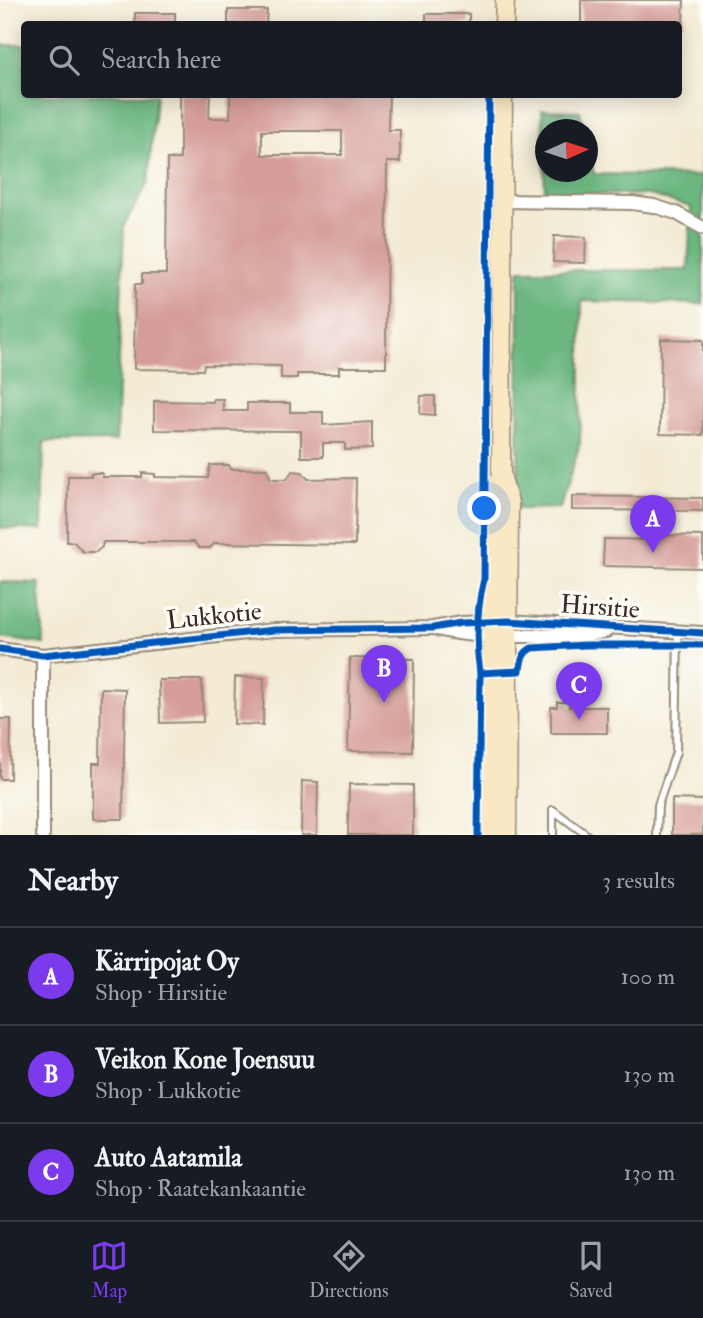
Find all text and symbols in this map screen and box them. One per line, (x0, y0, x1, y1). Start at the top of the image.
search box (21, 21, 682, 98)
icon: search (45, 41, 83, 79)
text: Search here (101, 44, 221, 76)
north arrow (535, 119, 598, 182)
your location (467, 491, 501, 525)
pin: A (630, 495, 676, 553)
street label: Hirsitie (559, 588, 641, 626)
street label: Lukkotie (165, 595, 263, 637)
pin: B (361, 645, 407, 703)
pin: C (556, 662, 602, 720)
text: Nearby (28, 862, 118, 899)
text: 3 results (602, 866, 675, 895)
text: Kärripojat Oy (95, 946, 239, 978)
text: A (44, 962, 58, 991)
text: 100 m (621, 962, 675, 991)
text: Shop · Hirsitie (95, 978, 227, 1007)
text: Veikon Kone Joensuu (95, 1044, 315, 1076)
text: B (43, 1060, 59, 1089)
text: 130 m (623, 1060, 675, 1089)
text: Shop · Lukkotie (95, 1076, 241, 1105)
text: Auto Aatamila (95, 1142, 242, 1174)
text: C (43, 1158, 59, 1187)
text: 130 m (623, 1158, 675, 1187)
text: Shop · Raatekankaantie (95, 1174, 306, 1203)
tab: Map (90, 1237, 128, 1303)
tab: Directions (309, 1237, 389, 1303)
tab: Saved (569, 1237, 613, 1303)

